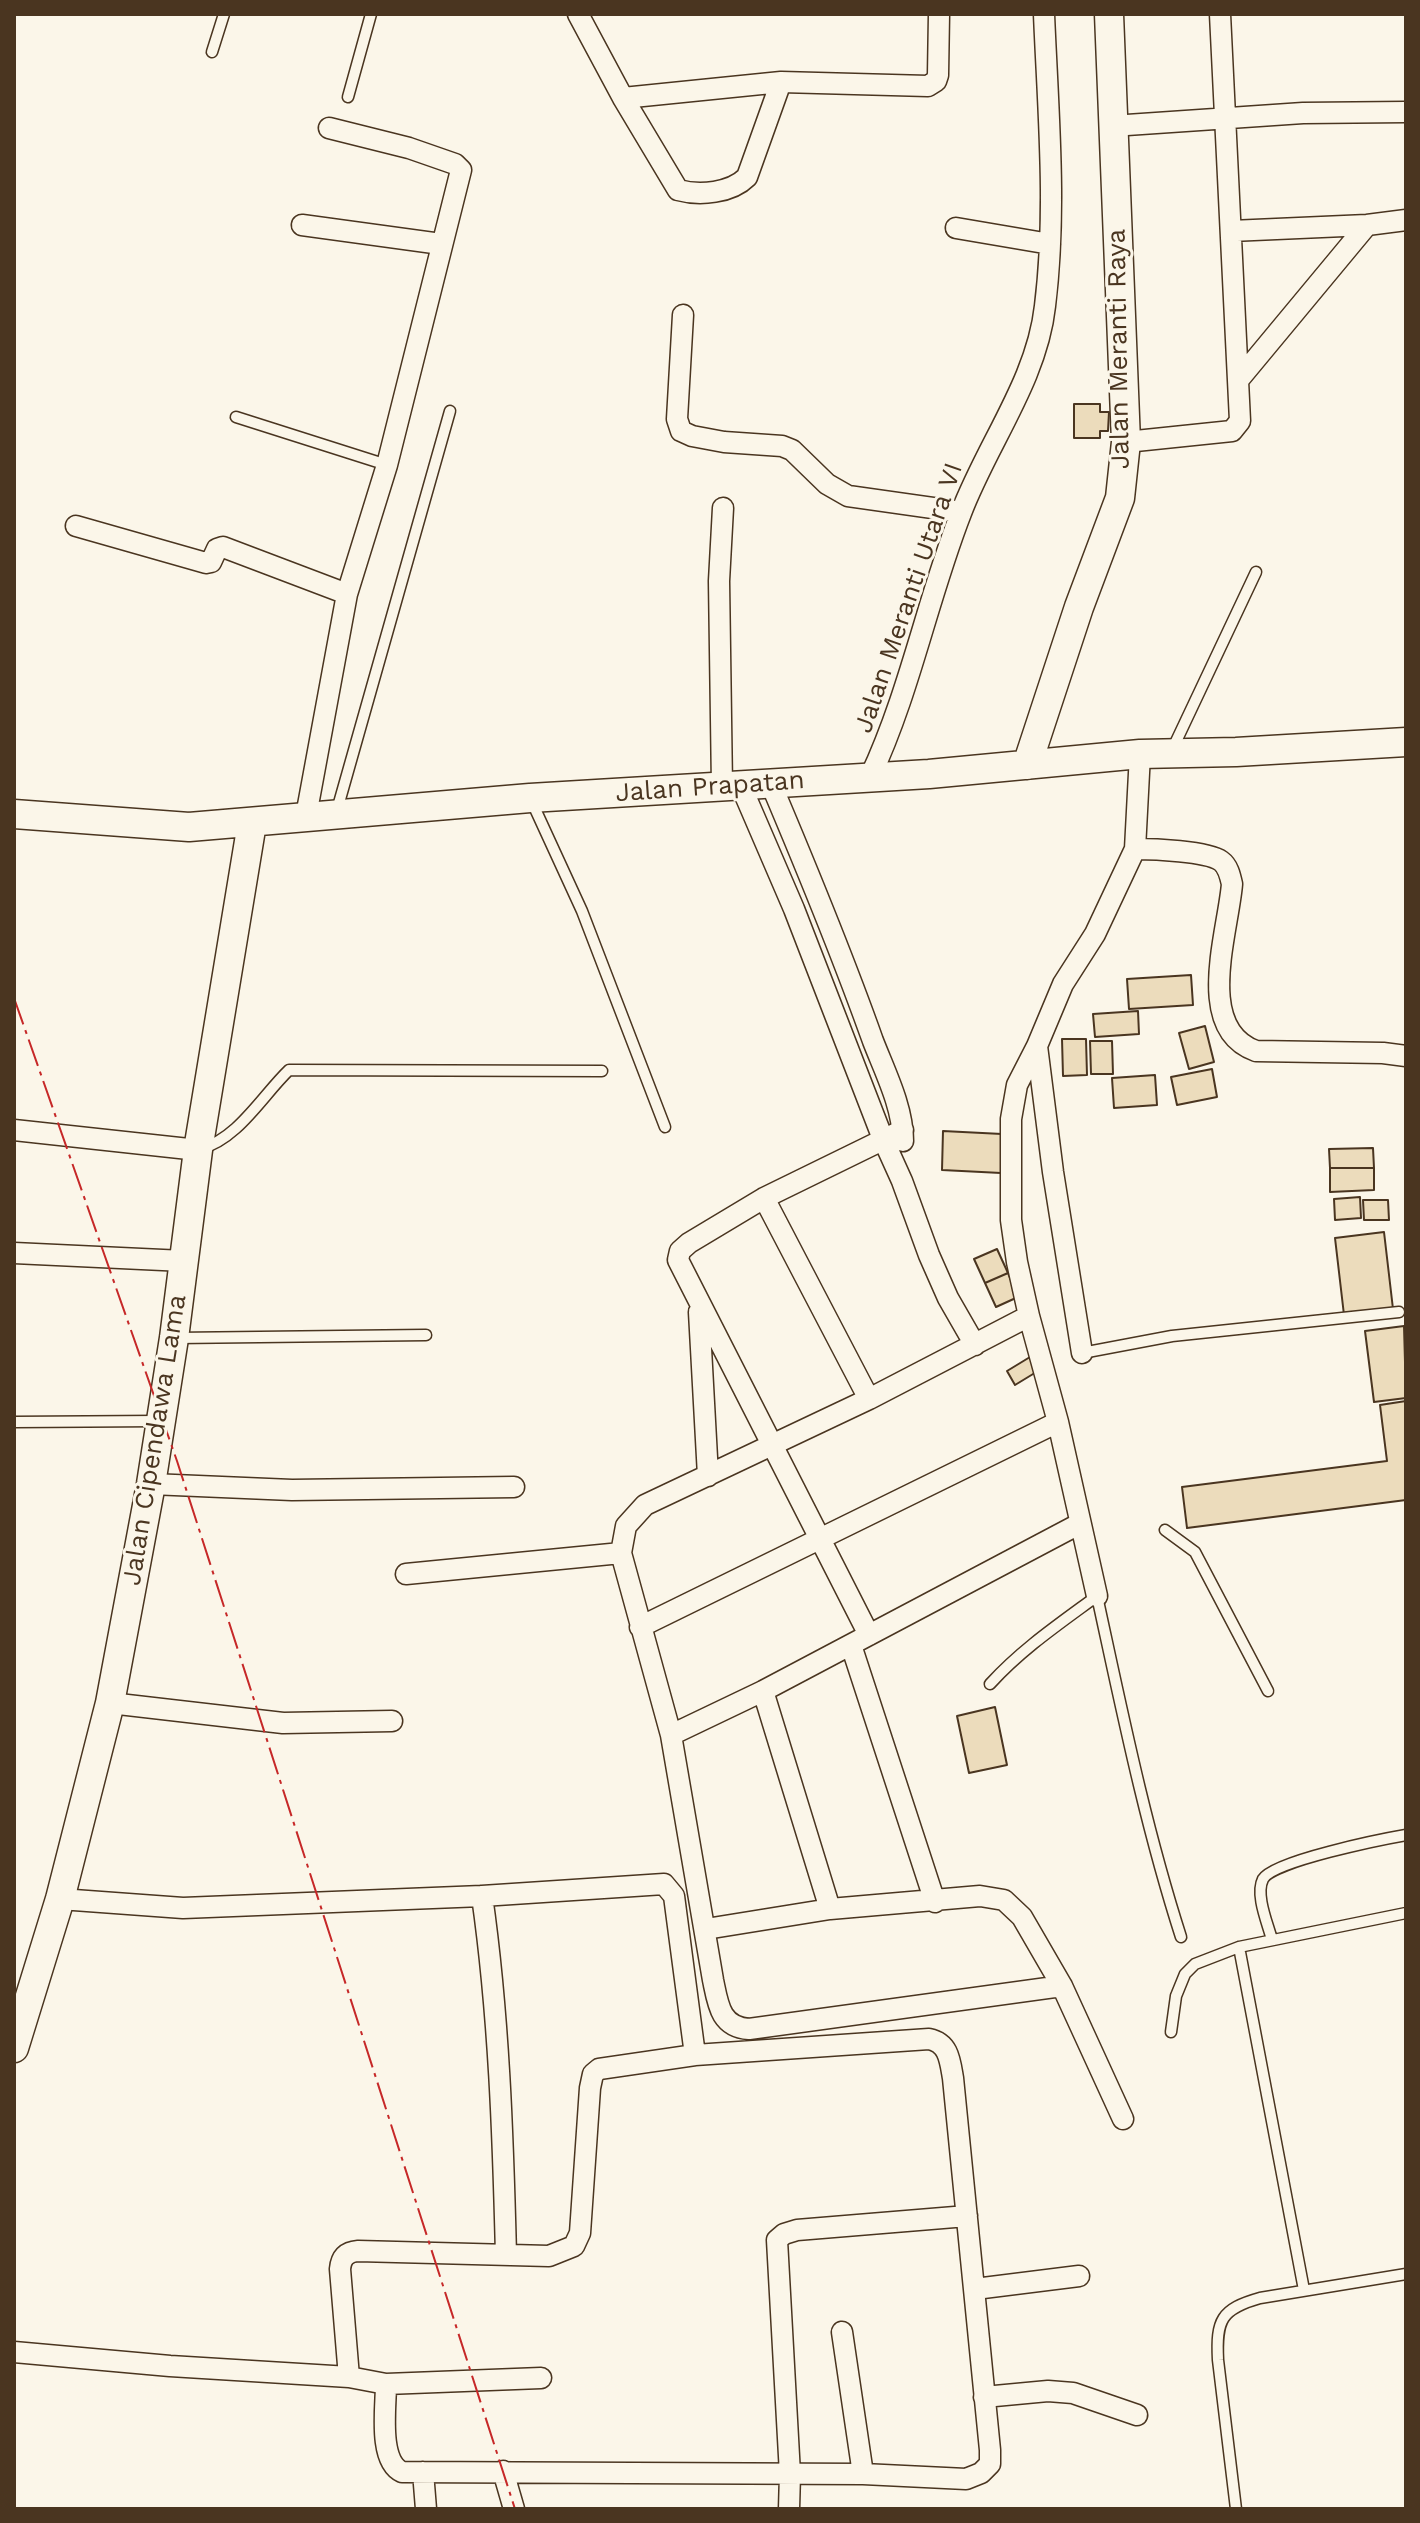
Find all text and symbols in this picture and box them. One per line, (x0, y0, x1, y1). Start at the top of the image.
street label: Jalan Meranti Raya (1101, 229, 1137, 469)
street label: Jalan Meranti Utara VI (848, 459, 970, 737)
street label: Jalan Prapatan (614, 765, 806, 809)
street label: Jalan Cipendawa Lama (117, 1292, 193, 1588)

